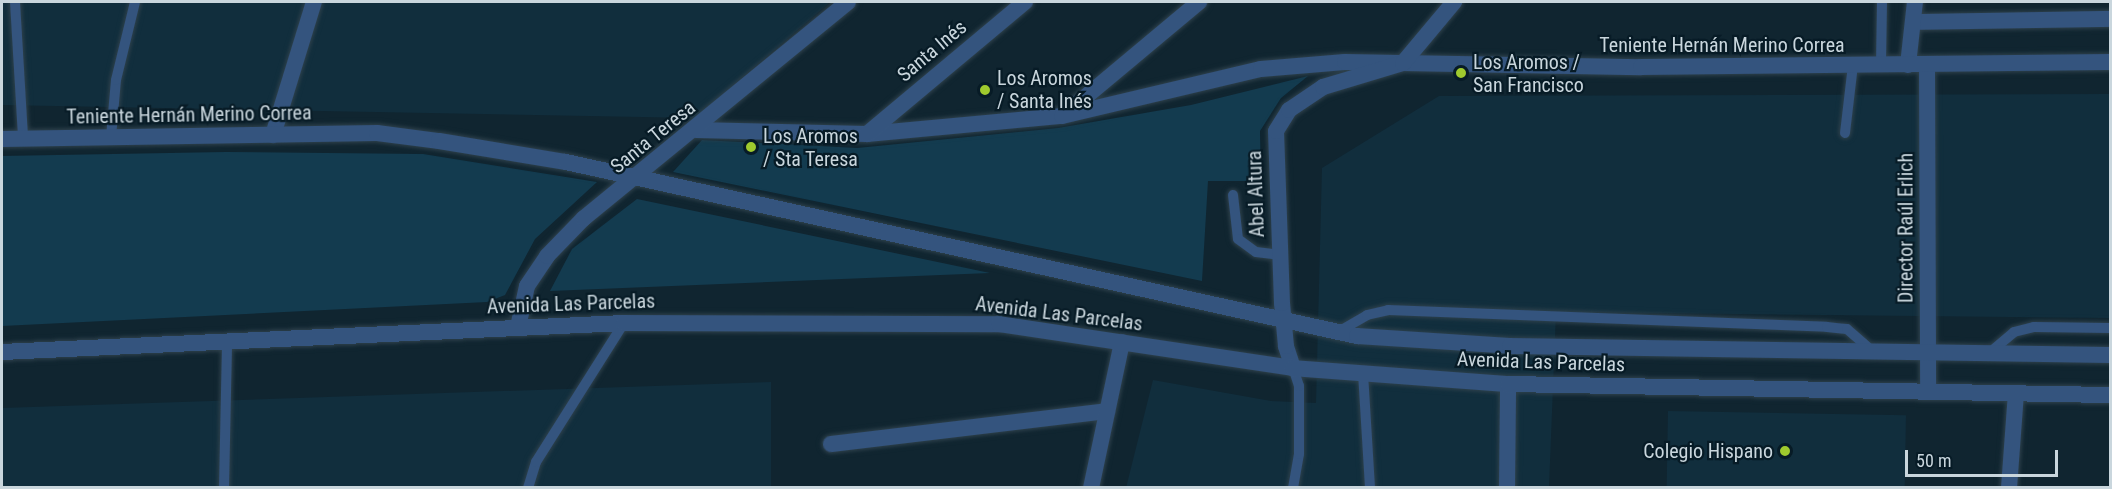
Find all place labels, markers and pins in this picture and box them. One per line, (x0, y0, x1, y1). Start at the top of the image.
place label: Los Aromos / San Francisco (1473, 50, 1584, 97)
place label: Los Aromos / Santa Inés (997, 66, 1092, 113)
marker: Los Aromos / San Francisco (1454, 66, 1468, 80)
marker: Los Aromos / Santa Inés (978, 83, 992, 97)
place label: Los Aromos / Sta Teresa (763, 124, 858, 171)
marker: Los Aromos / Sta Teresa (744, 140, 758, 154)
place label: Colegio Hispano (1643, 439, 1773, 463)
marker: Colegio Hispano (1778, 444, 1792, 458)

